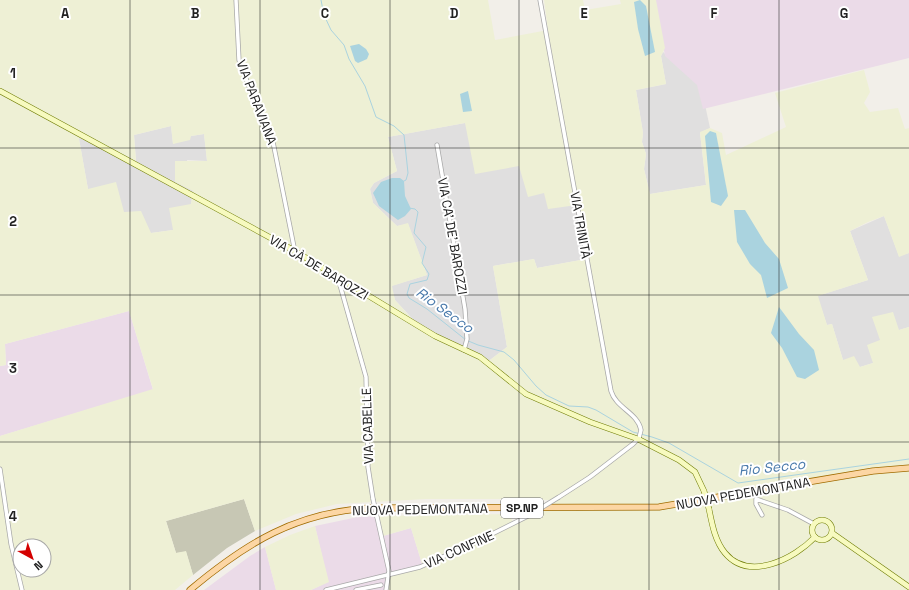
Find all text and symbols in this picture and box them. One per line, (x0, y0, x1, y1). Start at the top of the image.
text: A (61, 5, 70, 22)
text: B (191, 5, 200, 22)
text: C (321, 5, 329, 22)
text: D (450, 5, 459, 22)
text: E (580, 5, 588, 22)
text: F (711, 5, 718, 22)
text: G (840, 5, 848, 22)
street label: VIA PARAVIANA (233, 57, 281, 147)
text: 1 (10, 65, 16, 82)
street label: VIA CA' DE' BAROZZI (434, 176, 471, 296)
street label: VIA TRINITÀ (566, 190, 595, 260)
text: 2 (9, 213, 17, 230)
street label: VIA CÀ DE BAROZZI (266, 231, 372, 304)
water label: Rio Secco (413, 283, 478, 337)
text: 3 (9, 360, 17, 377)
street label: VIA CABELLE (358, 387, 377, 464)
water label: Rio Secco (738, 455, 806, 479)
street label: NUOVA PEDEMONTANA (675, 473, 811, 514)
road number: SP.NP (501, 498, 543, 518)
street label: NUOVA PEDEMONTANA (352, 500, 488, 519)
text: 4 (9, 508, 17, 525)
street label: VIA CONFINE (422, 527, 497, 572)
north arrow (12, 538, 52, 578)
text: N (31, 558, 46, 573)

